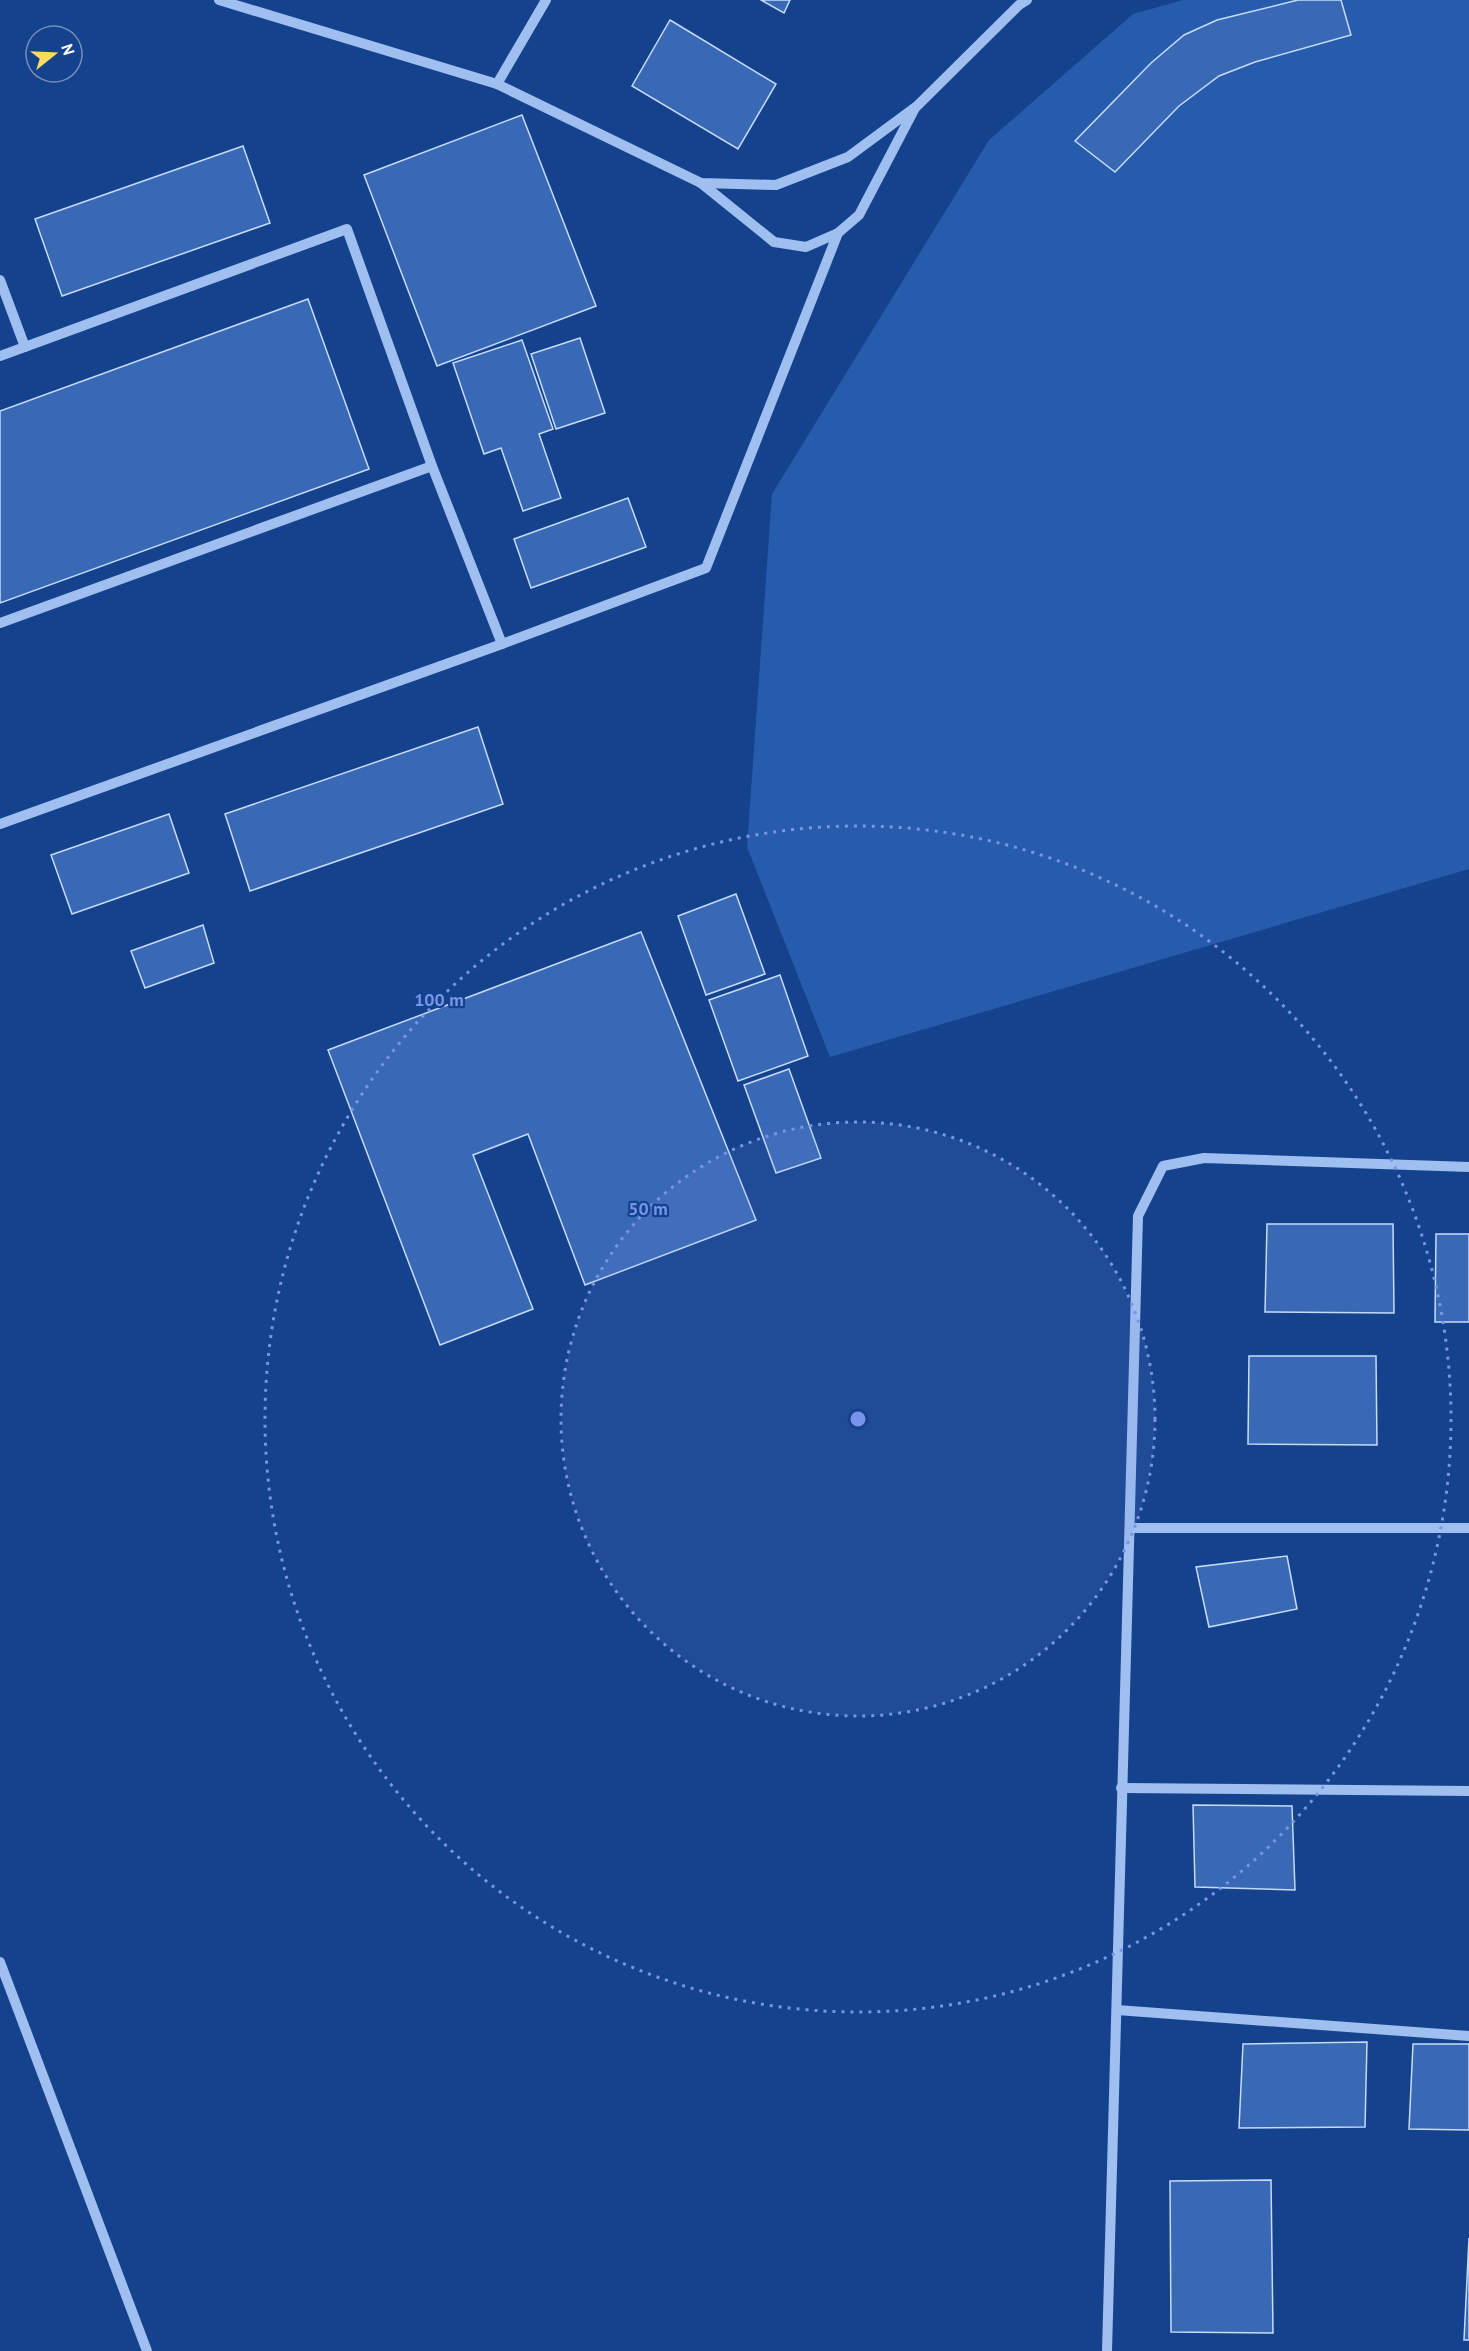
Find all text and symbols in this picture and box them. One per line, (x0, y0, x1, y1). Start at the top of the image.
north arrow (24, 24, 84, 84)
text: N (57, 41, 79, 57)
text: 100 m (414, 988, 464, 1011)
text: 50 m (628, 1197, 668, 1220)
centre of rings (848, 1409, 868, 1429)

